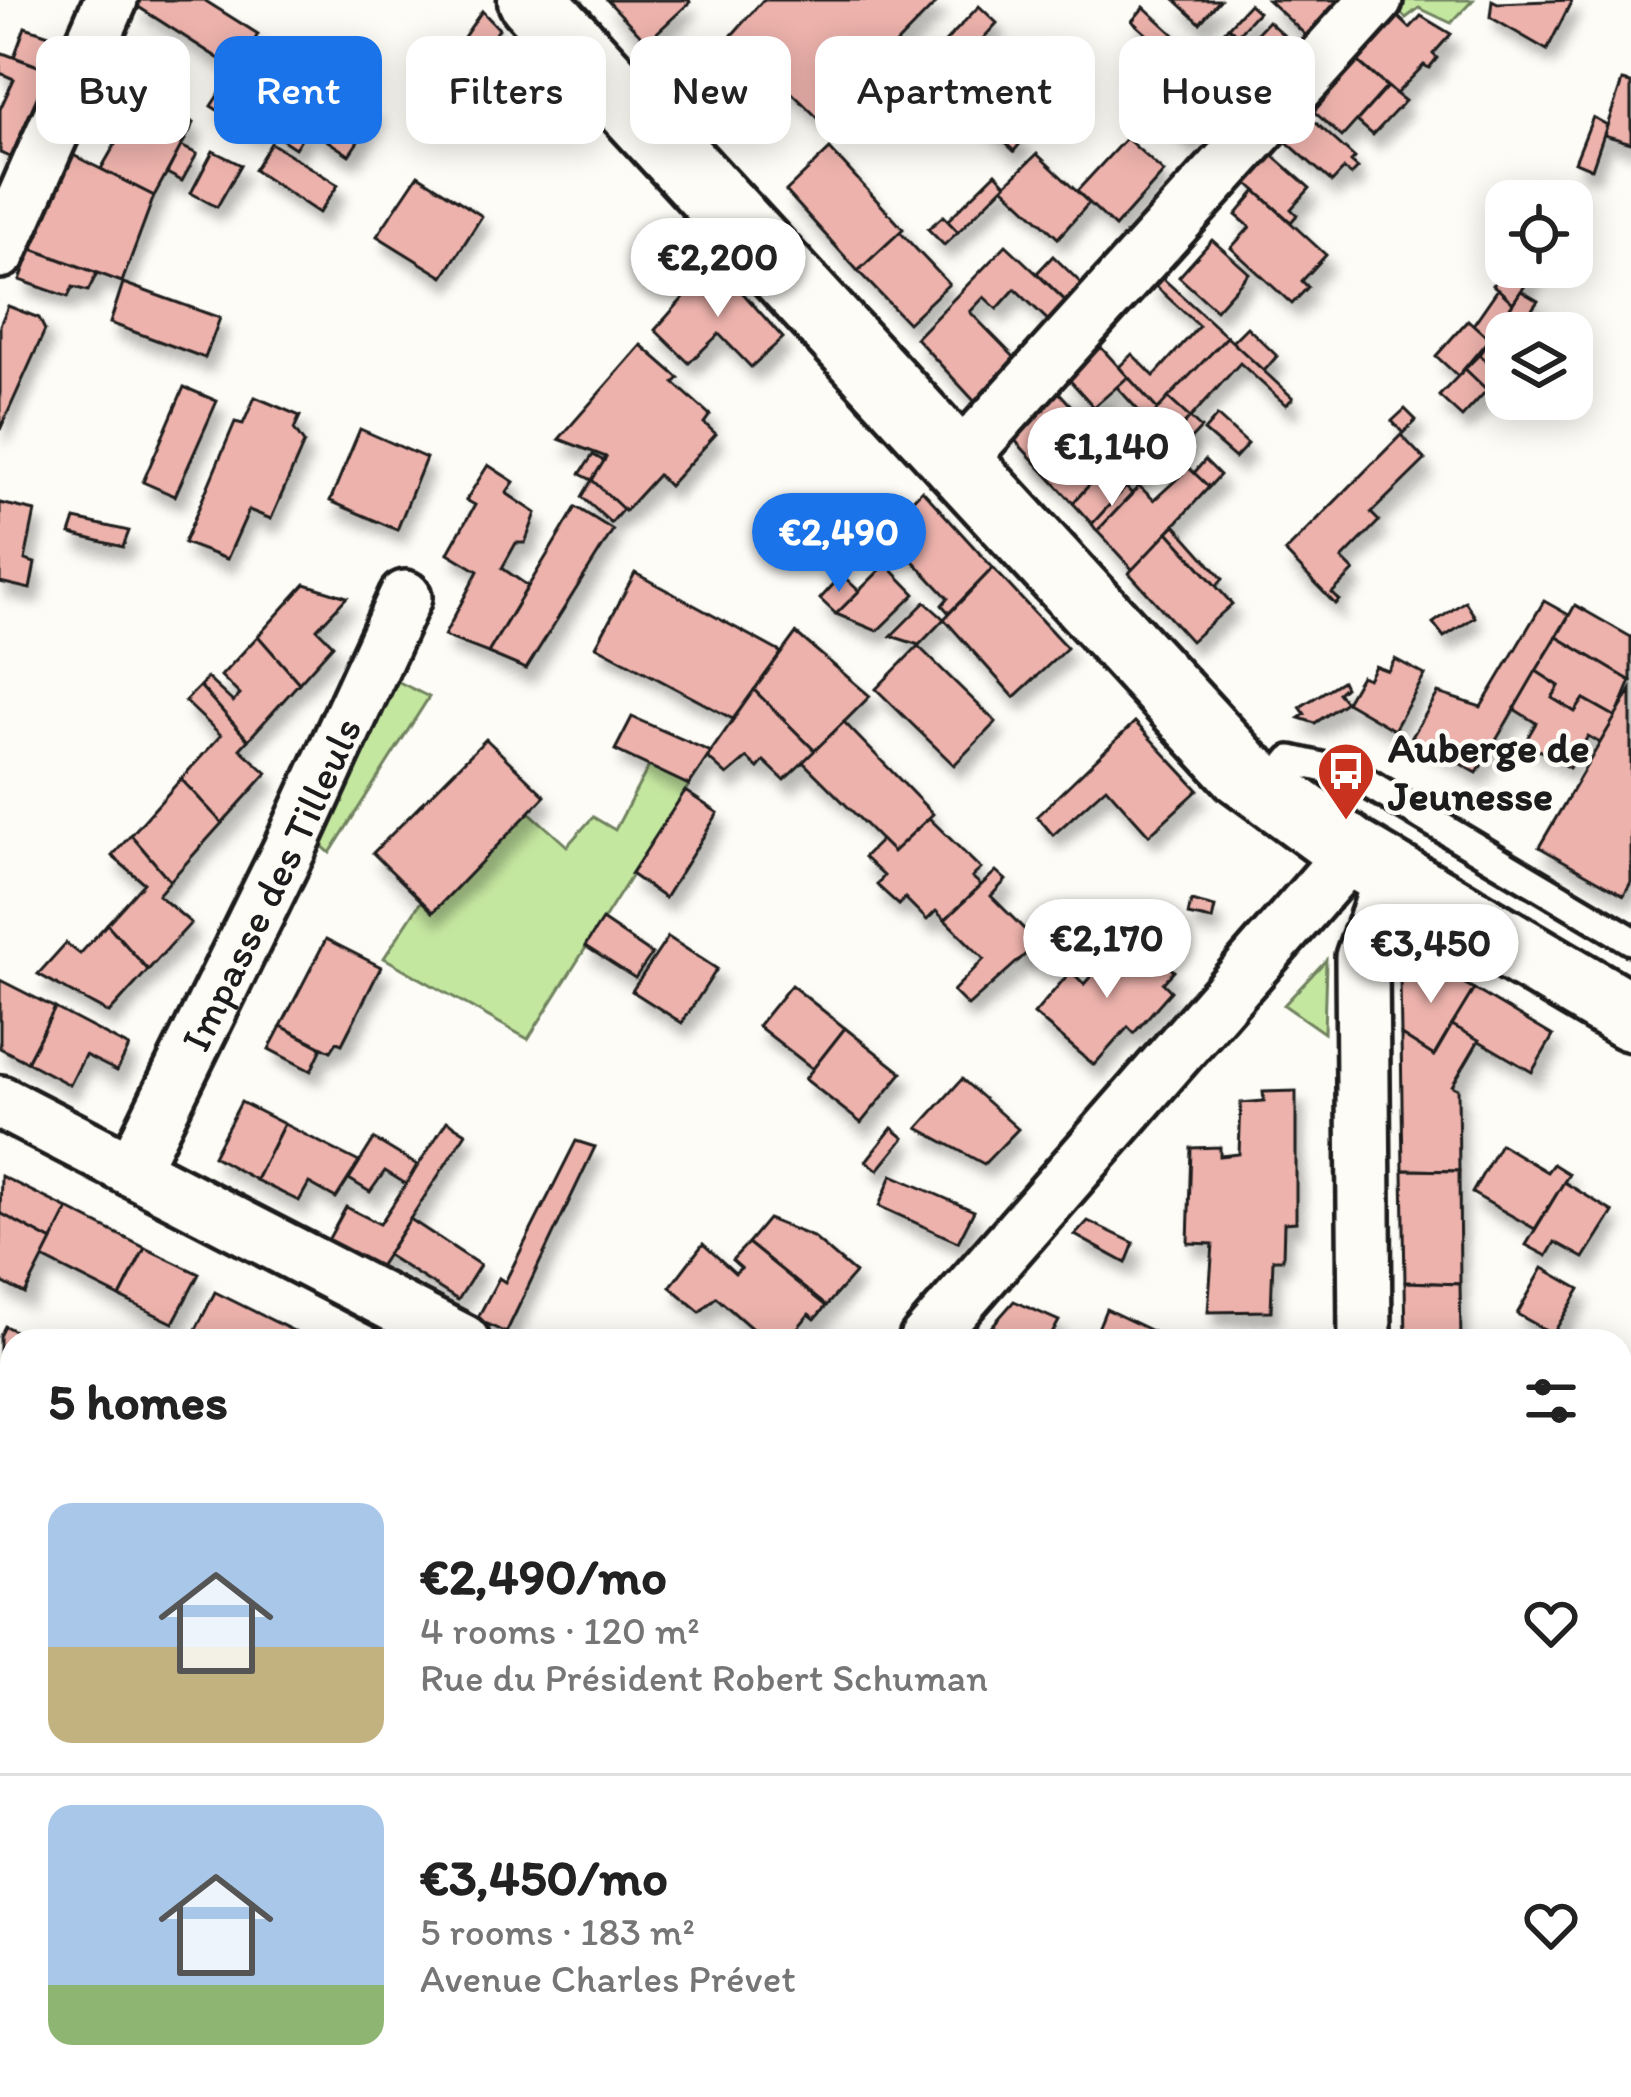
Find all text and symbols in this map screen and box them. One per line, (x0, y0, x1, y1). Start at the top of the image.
chip: Buy (36, 36, 190, 144)
chip: Rent (214, 36, 382, 144)
chip: Filters (406, 36, 606, 144)
chip: New (630, 36, 791, 144)
chip: Apartment (815, 36, 1095, 144)
chip: House (1119, 36, 1315, 144)
map controls (1485, 180, 1593, 420)
button: locate (1485, 180, 1593, 288)
pin: €2,200 (620, 218, 816, 320)
text: €2,200 (658, 233, 778, 280)
button: layers (1485, 312, 1593, 420)
pin: €1,140 (1014, 407, 1210, 509)
text: €1,140 (1054, 422, 1170, 469)
pin: €2,490 (741, 493, 937, 595)
text: €2,490 (779, 508, 899, 555)
street label: Impasse des Tilleuls (169, 709, 372, 1059)
place label: Auberge de Jeunesse (1387, 722, 1590, 821)
bus stop icon: Auberge de Jeunesse (1315, 740, 1377, 822)
pin: €2,170 (1009, 899, 1205, 1001)
pin: €3,450 (1333, 904, 1529, 1006)
text: €2,170 (1050, 914, 1164, 961)
text: €3,450 (1371, 919, 1491, 966)
icon: filters (1518, 1368, 1584, 1434)
text: 5 homes (48, 1371, 228, 1432)
text: €2,490/mo (420, 1546, 667, 1607)
icon: home (144, 1551, 288, 1695)
icon: heart (1518, 1590, 1584, 1656)
text: 4 rooms · 120 m² (420, 1607, 700, 1654)
text: Rue du Président Robert Schuman (420, 1654, 988, 1701)
text: €3,450/mo (420, 1847, 668, 1908)
icon: home (144, 1853, 288, 1997)
icon: heart (1518, 1892, 1584, 1958)
text: 5 rooms · 183 m² (420, 1908, 695, 1955)
text: Avenue Charles Prévet (420, 1955, 796, 2002)

